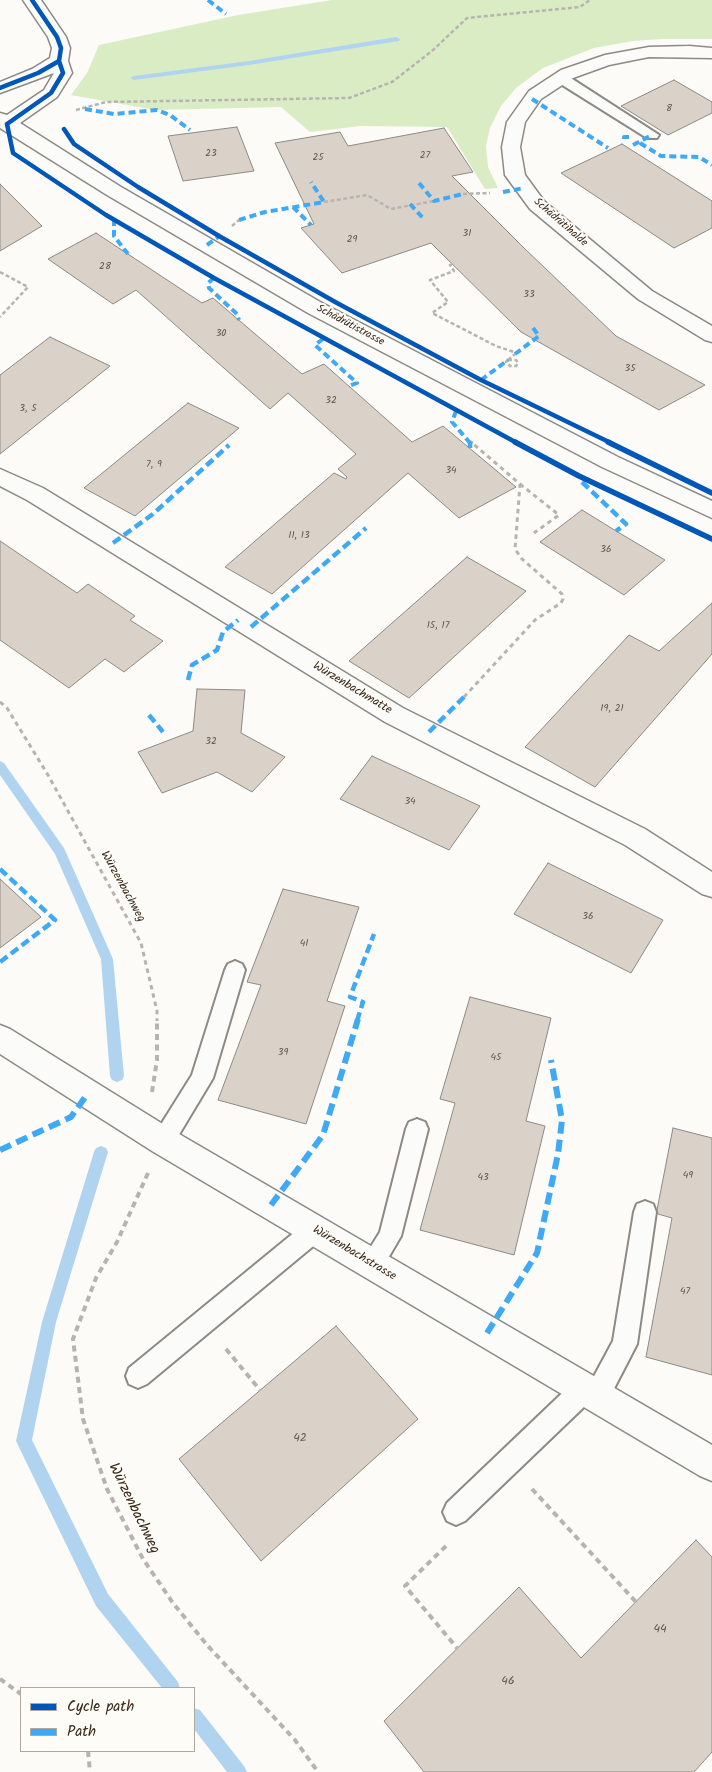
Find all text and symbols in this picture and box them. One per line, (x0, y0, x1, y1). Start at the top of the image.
house number: 8 (666, 103, 672, 115)
house number: 23 (205, 148, 217, 160)
house number: 27 (420, 150, 430, 162)
house number: 25 (312, 152, 324, 164)
street label: Schädrütihalde (530, 196, 590, 250)
house number: 31 (463, 228, 471, 240)
house number: 29 (347, 234, 357, 246)
house number: 28 (99, 261, 111, 273)
house number: 33 (523, 289, 535, 301)
street label: Schädrütistrasse (314, 303, 386, 349)
house number: 30 (216, 328, 226, 340)
house number: 35 (624, 363, 636, 375)
house number: 32 (325, 395, 337, 407)
house number: 3, 5 (19, 403, 37, 415)
house number: 7, 9 (146, 459, 162, 471)
house number: 34 (445, 465, 457, 477)
house number: 11, 13 (288, 530, 310, 542)
house number: 36 (600, 544, 612, 556)
house number: 15, 17 (427, 620, 449, 632)
street label: Würzenbachmatte (310, 660, 394, 718)
house number: 19, 21 (600, 703, 624, 715)
house number: 32 (205, 736, 217, 748)
house number: 34 (404, 796, 416, 808)
street label: Würzenbachweg (97, 849, 147, 925)
house number: 36 (582, 911, 594, 923)
house number: 41 (300, 938, 308, 950)
house number: 39 (278, 1047, 288, 1059)
house number: 45 (491, 1052, 501, 1064)
house number: 49 (683, 1170, 693, 1182)
house number: 43 (477, 1172, 489, 1184)
street label: Würzenbachstrasse (310, 1223, 398, 1285)
house number: 47 (680, 1286, 690, 1298)
house number: 42 (293, 1432, 307, 1446)
street label: Würzenbachweg (103, 1461, 163, 1557)
house number: 44 (653, 1623, 667, 1637)
house number: 46 (501, 1675, 515, 1689)
legend (20, 1687, 195, 1752)
text: Cycle path (67, 1695, 134, 1719)
text: Path (67, 1720, 96, 1744)

